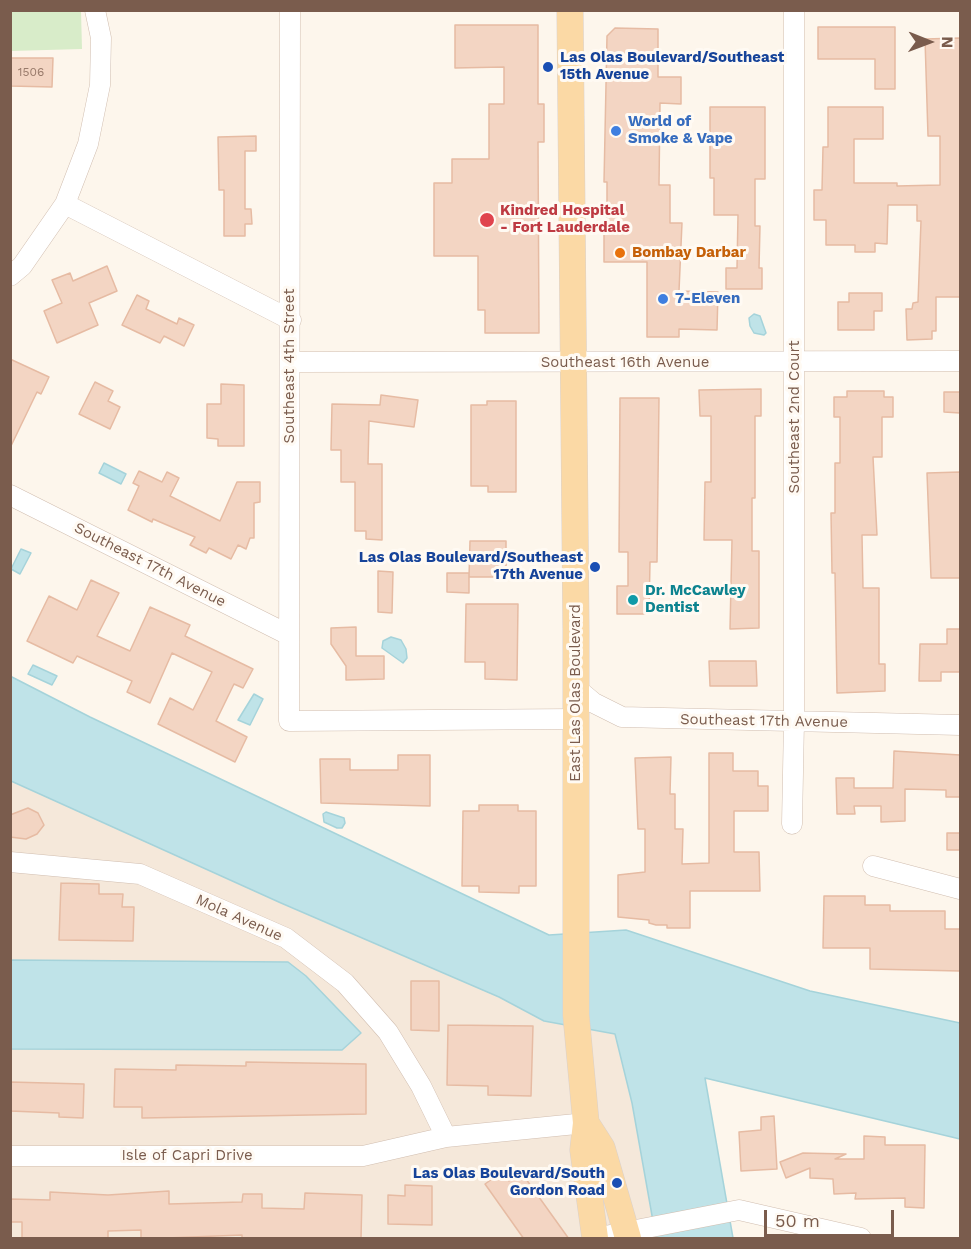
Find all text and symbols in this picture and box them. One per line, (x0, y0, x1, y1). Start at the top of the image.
north arrow (899, 12, 959, 72)
text: N (938, 36, 957, 48)
place label: Las Olas Boulevard/Southeast 15th Avenue (560, 49, 784, 84)
marker: Las Olas Boulevard/Southeast 15th Avenue (541, 60, 555, 74)
house number: 1506 (18, 65, 44, 79)
place label: World of Smoke & Vape (628, 113, 733, 148)
marker: World of Smoke & Vape (609, 124, 623, 138)
place label: Kindred Hospital - Fort Lauderdale (500, 202, 630, 237)
marker: Kindred Hospital - Fort Lauderdale (478, 211, 496, 229)
place label: Bombay Darbar (632, 244, 746, 262)
marker: Bombay Darbar (613, 246, 627, 260)
street label: Southeast 4th Street (281, 289, 299, 443)
place label: 7-Eleven (675, 290, 740, 308)
marker: 7-Eleven (656, 292, 670, 306)
street label: Southeast 2nd Court (786, 341, 804, 493)
street label: Southeast 16th Avenue (541, 354, 709, 372)
street label: Southeast 17th Avenue (71, 519, 229, 611)
place label: Las Olas Boulevard/Southeast 17th Avenue (359, 549, 583, 584)
marker: Las Olas Boulevard/Southeast 17th Avenue (588, 560, 602, 574)
place label: Dr. McCawley Dentist (645, 582, 746, 617)
marker: Dr. McCawley Dentist (626, 593, 640, 607)
street label: East Las Olas Boulevard (567, 604, 585, 782)
street label: Southeast 17th Avenue (680, 711, 848, 731)
street label: Mola Avenue (193, 891, 285, 945)
street label: Isle of Capri Drive (121, 1147, 253, 1165)
place label: Las Olas Boulevard/South Gordon Road (413, 1165, 605, 1200)
marker: Las Olas Boulevard/South Gordon Road (610, 1176, 624, 1190)
scale bar (767, 1198, 898, 1236)
text: 50 m (775, 1210, 820, 1231)

